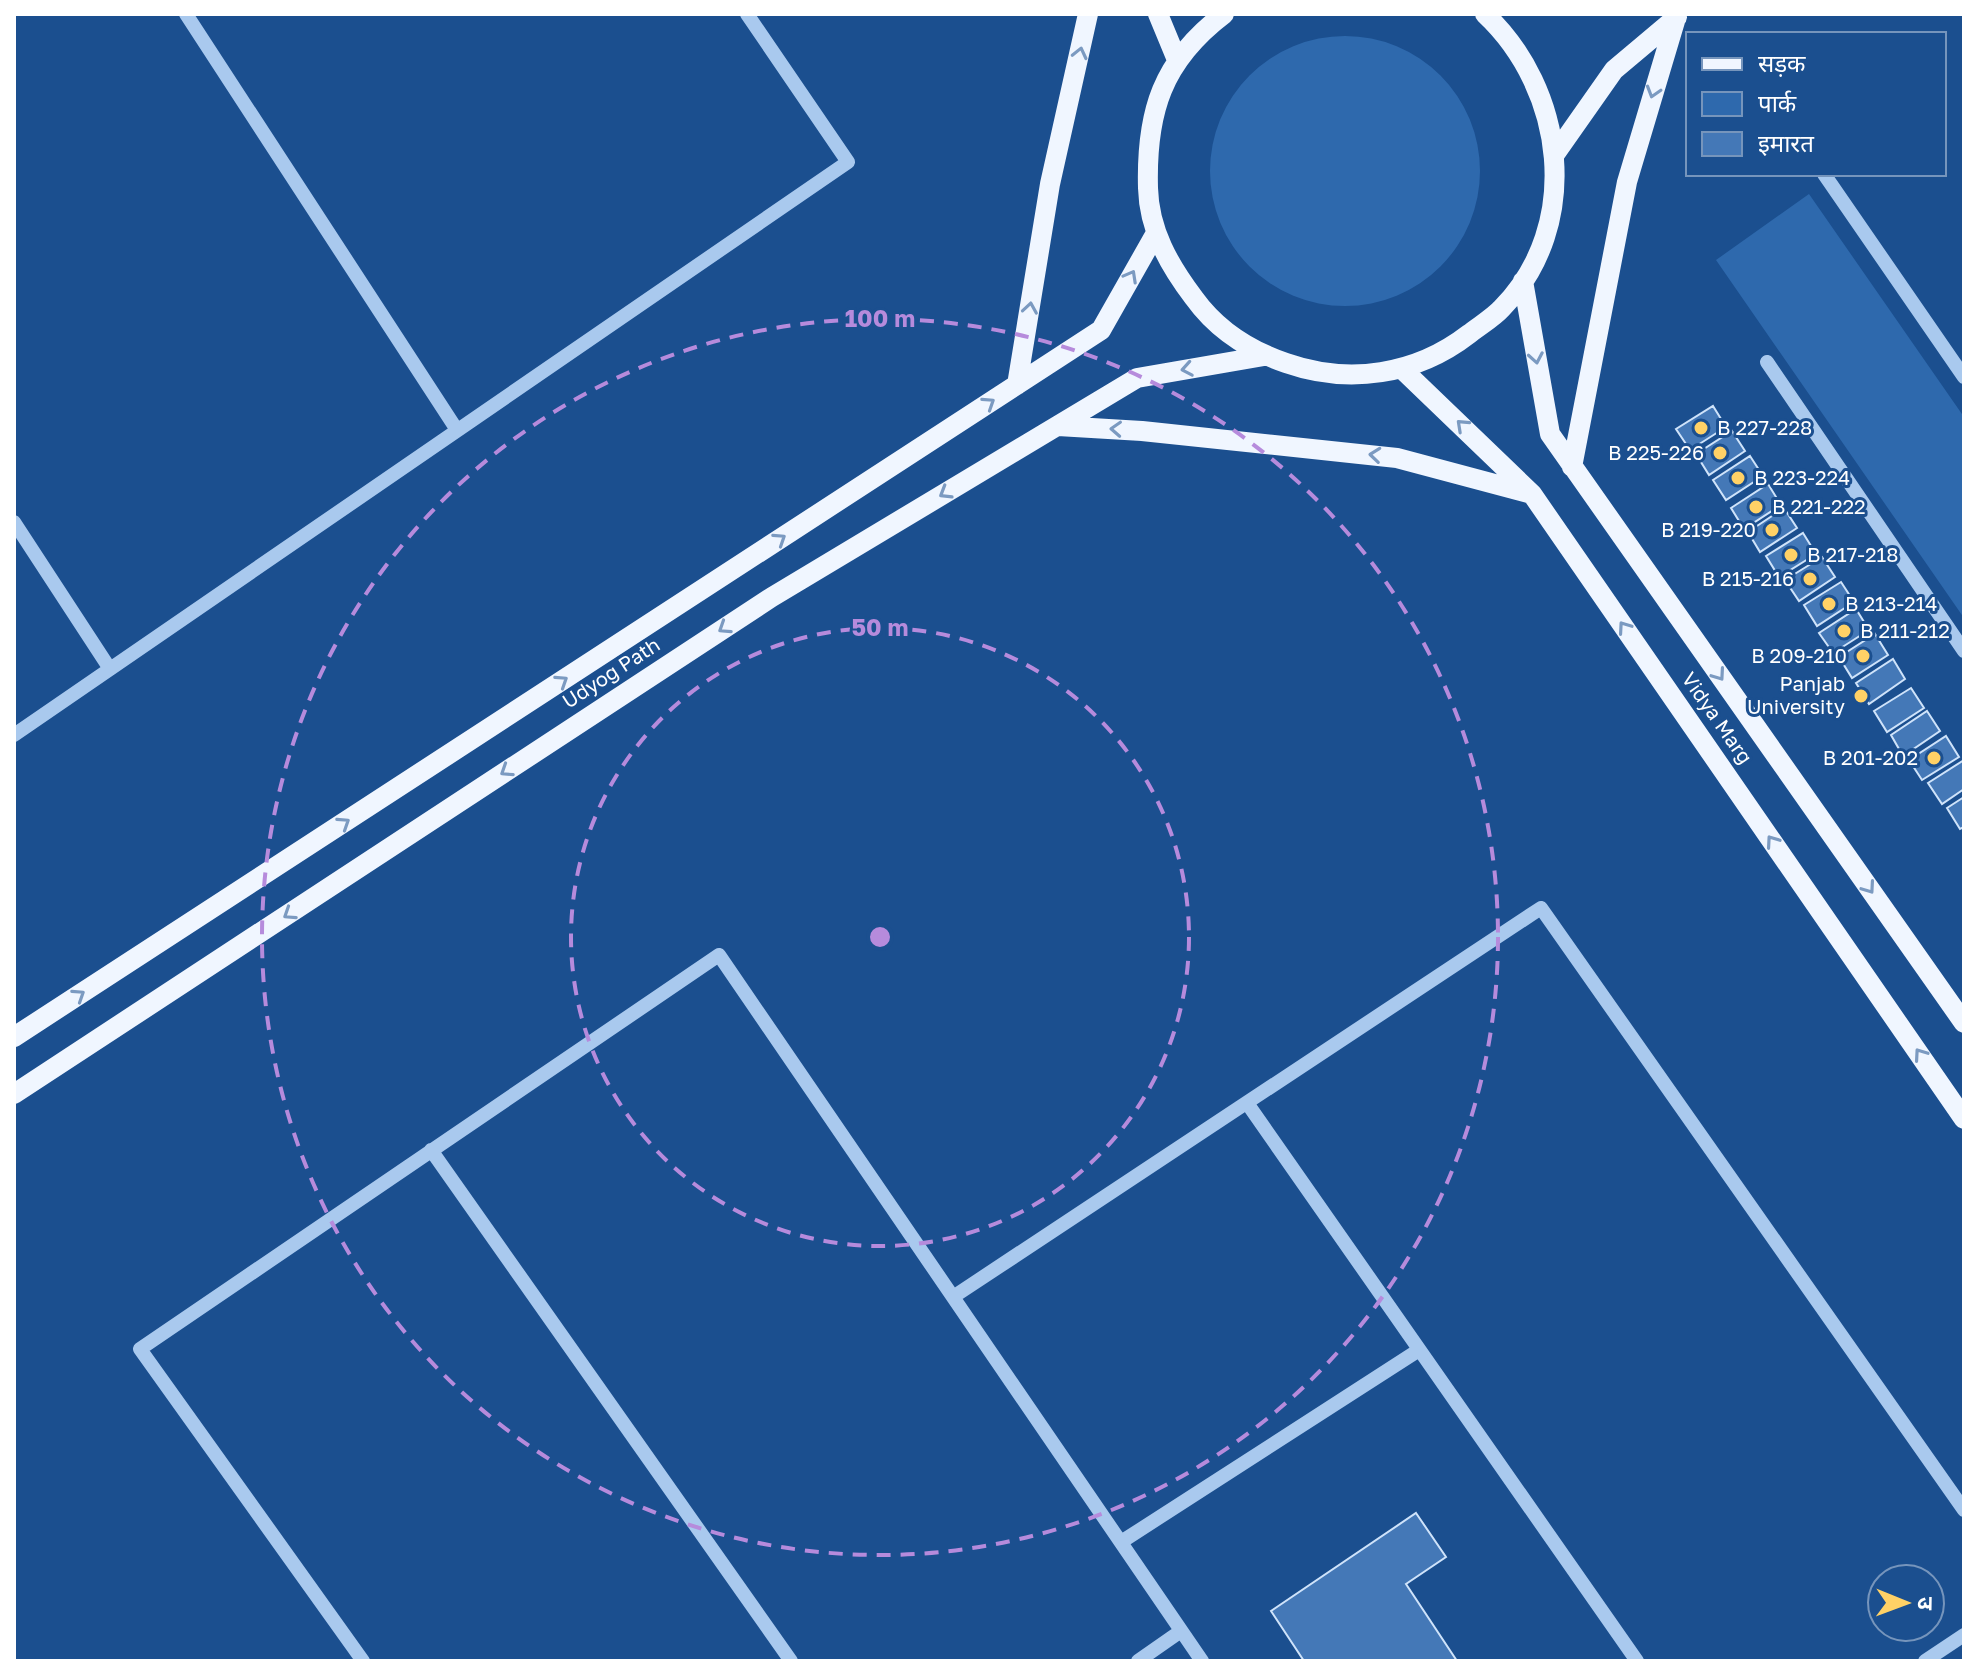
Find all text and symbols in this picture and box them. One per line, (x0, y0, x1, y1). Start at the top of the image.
legend (1686, 32, 1946, 176)
one-way arrow (1071, 46, 1088, 60)
text: सड़क (1758, 48, 1806, 77)
one-way arrow (1647, 85, 1663, 99)
text: पार्क (1758, 88, 1797, 117)
text: इमारत (1758, 128, 1815, 157)
one-way arrow (1121, 270, 1137, 285)
one-way arrow (1020, 301, 1037, 314)
text: 100 m (845, 303, 915, 332)
one-way arrow (1527, 351, 1544, 365)
one-way arrow (1180, 360, 1194, 377)
one-way arrow (980, 397, 995, 412)
place label: B 227-228 (1717, 415, 1812, 439)
marker: B 227-228 (1692, 419, 1710, 437)
one-way arrow (1457, 420, 1472, 434)
one-way arrow (1109, 421, 1122, 438)
place label: B 225-226 (1608, 440, 1704, 464)
marker: B 225-226 (1711, 444, 1729, 462)
one-way arrow (1368, 447, 1381, 464)
place label: B 223-224 (1754, 465, 1850, 489)
marker: B 223-224 (1729, 469, 1747, 487)
one-way arrow (939, 483, 954, 498)
place label: B 221-222 (1772, 494, 1866, 518)
marker: B 221-222 (1747, 498, 1765, 516)
place label: B 219-220 (1661, 517, 1756, 541)
marker: B 219-220 (1763, 521, 1781, 539)
one-way arrow (771, 534, 786, 549)
place label: B 217-218 (1807, 542, 1898, 566)
marker: B 217-218 (1782, 546, 1800, 564)
place label: B 215-216 (1702, 566, 1794, 590)
marker: B 215-216 (1801, 570, 1819, 588)
place label: B 213-214 (1845, 591, 1938, 615)
marker: B 213-214 (1820, 595, 1838, 613)
text: 50 m (851, 612, 909, 641)
place label: B 211-212 (1860, 618, 1950, 642)
one-way arrow (718, 619, 732, 634)
one-way arrow (1619, 621, 1634, 635)
marker: B 211-212 (1835, 622, 1853, 640)
street label: Udyog Path (557, 632, 664, 713)
place label: B 209-210 (1751, 643, 1847, 667)
marker: B 209-210 (1854, 647, 1872, 665)
street label: Vidya Marg (1677, 667, 1758, 768)
one-way arrow (1709, 667, 1724, 681)
place label: Panjab University (1747, 671, 1845, 718)
one-way arrow (553, 675, 568, 690)
marker: Panjab University (1852, 687, 1870, 705)
place label: B 201-202 (1823, 745, 1918, 769)
marker: B 201-202 (1925, 749, 1943, 767)
one-way arrow (501, 761, 515, 776)
one-way arrow (335, 817, 350, 832)
one-way arrow (1767, 835, 1782, 849)
one-way arrow (1859, 879, 1874, 893)
one-way arrow (283, 904, 298, 919)
centre of rings (866, 923, 894, 951)
one-way arrow (71, 990, 85, 1005)
one-way arrow (1915, 1049, 1930, 1063)
north arrow (1866, 1563, 1946, 1643)
text: उ (1913, 1597, 1940, 1611)

